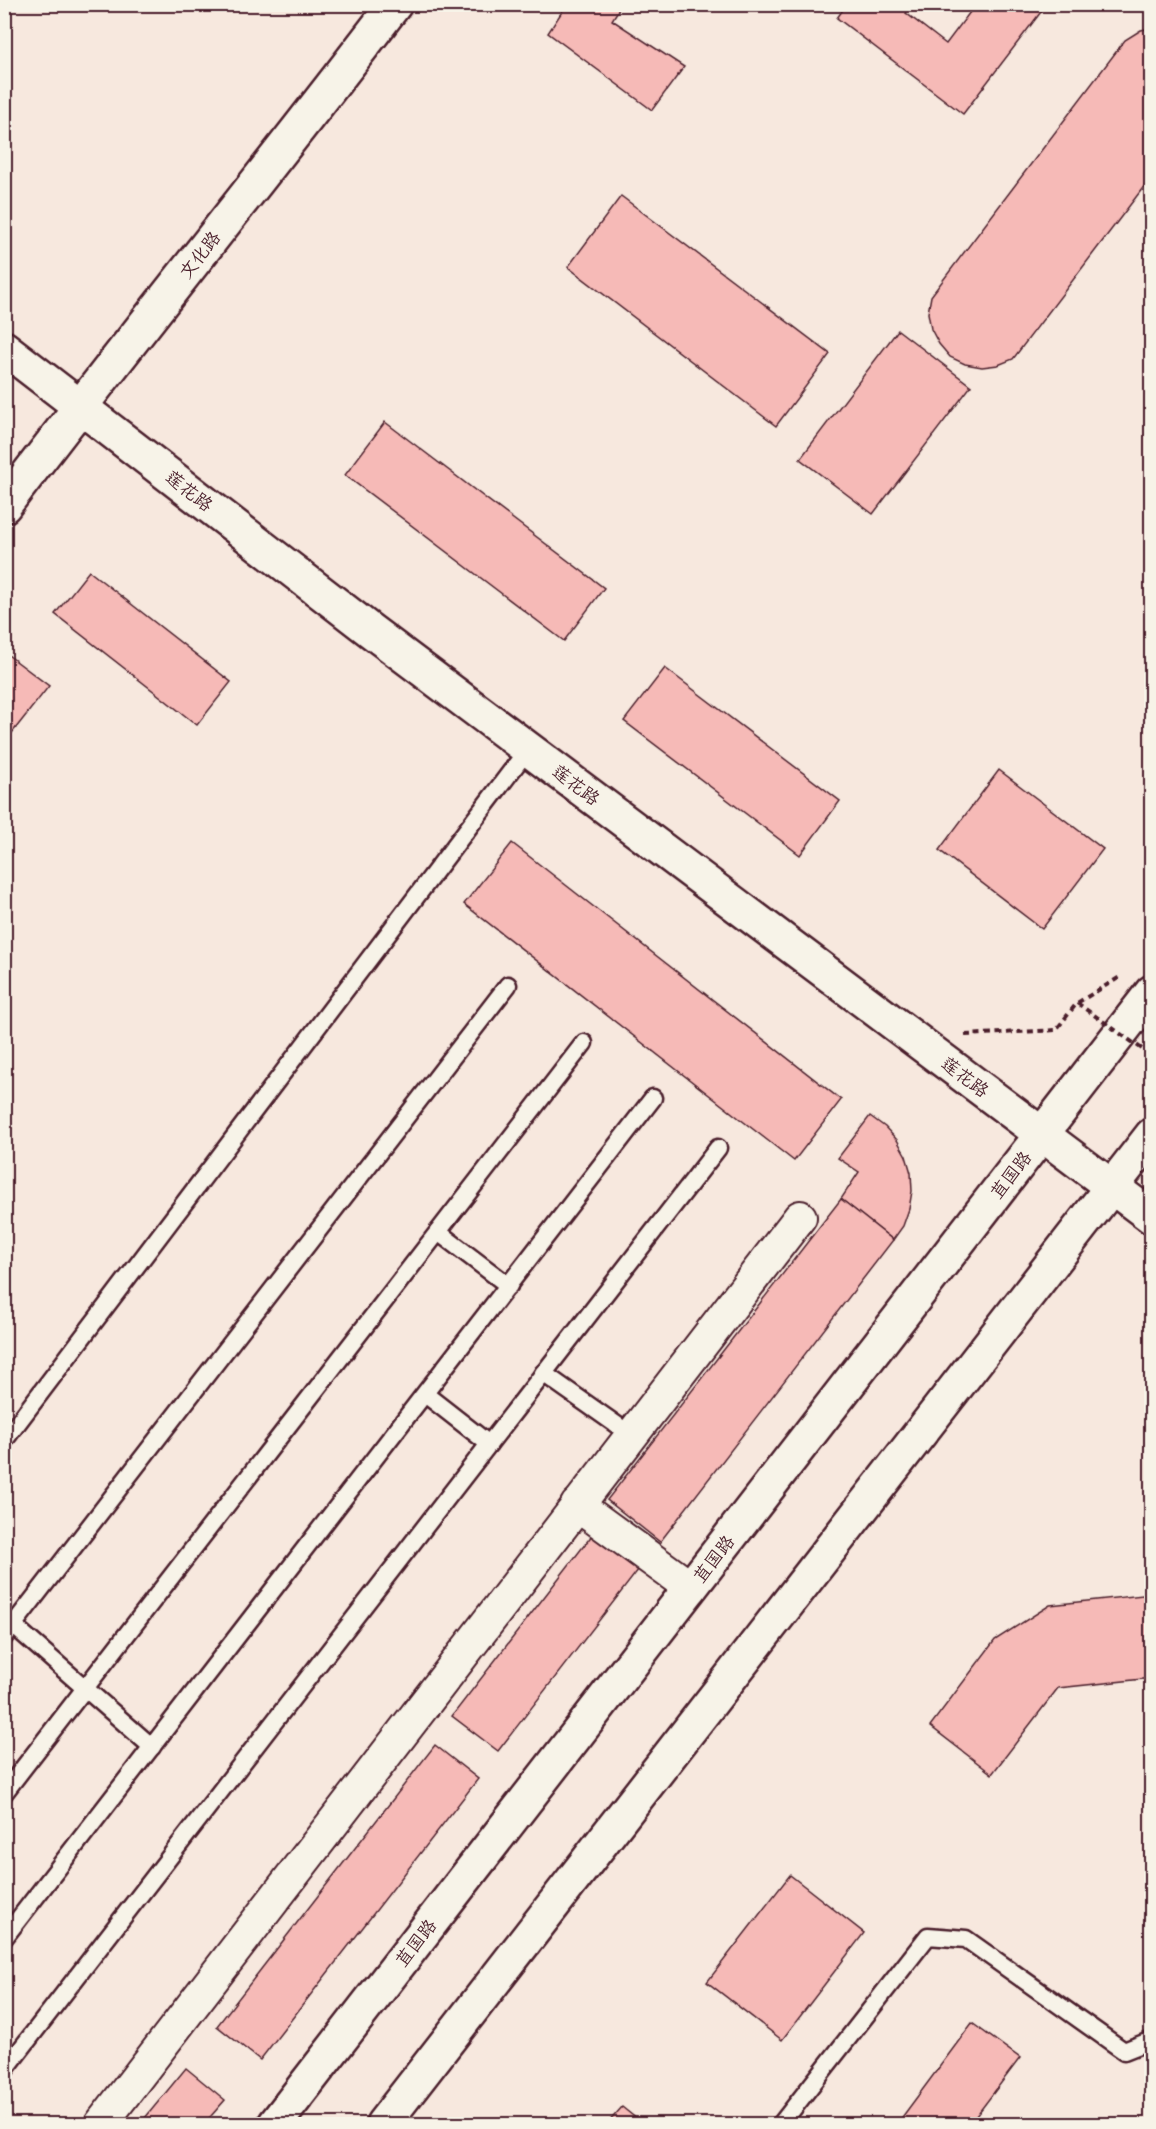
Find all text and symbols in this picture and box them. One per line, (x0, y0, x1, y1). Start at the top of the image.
street label: 文化路 (175, 228, 228, 286)
street label: 莲花路 (158, 466, 216, 519)
street label: 莲花路 (545, 761, 604, 813)
street label: 莲花路 (934, 1053, 993, 1105)
street label: 苴国路 (986, 1148, 1039, 1206)
street label: 苴国路 (689, 1532, 742, 1590)
street label: 苴国路 (391, 1916, 444, 1974)

